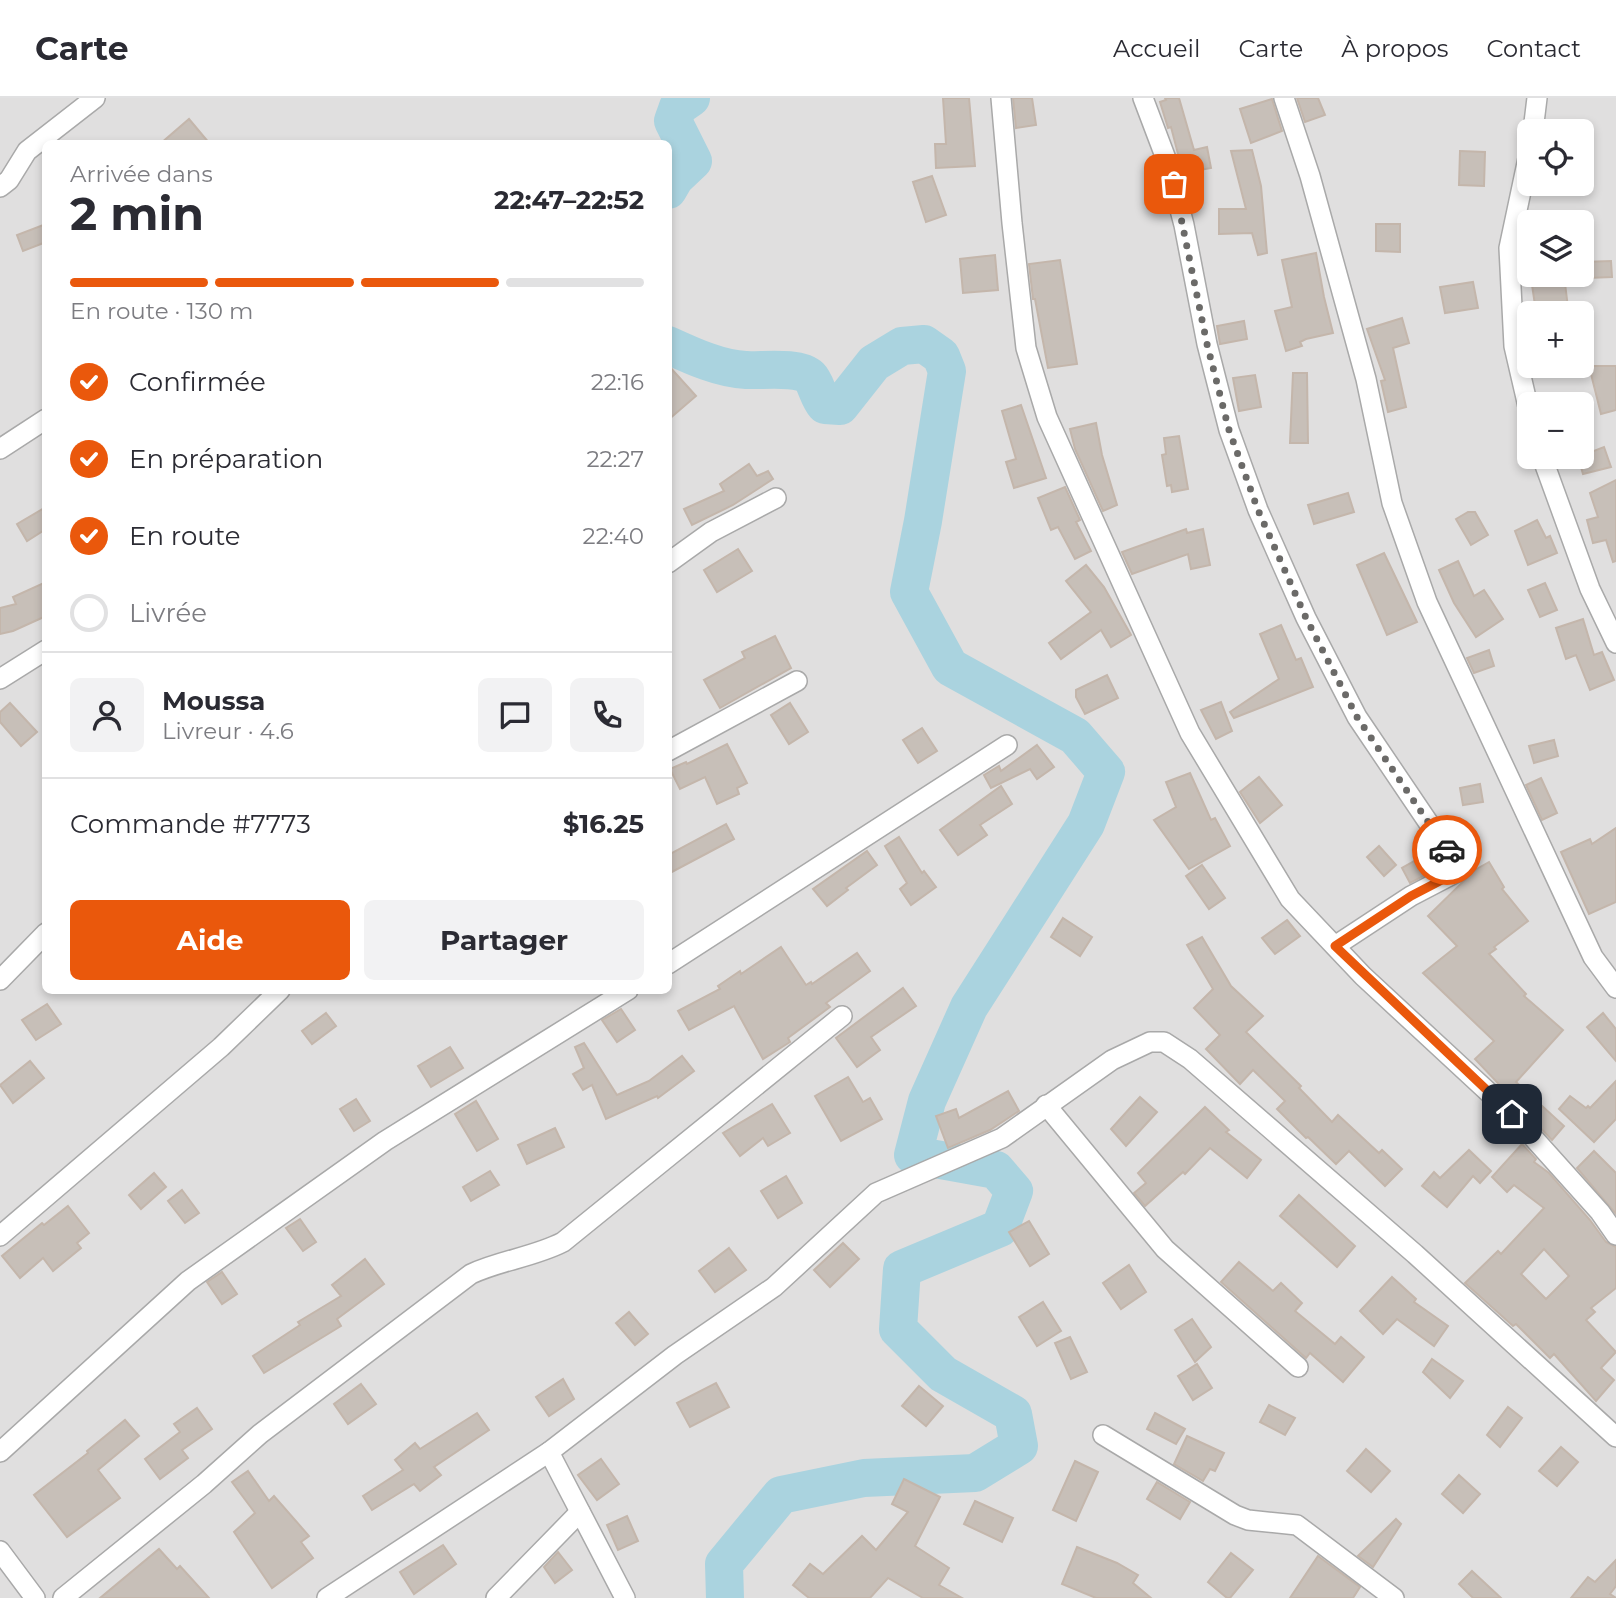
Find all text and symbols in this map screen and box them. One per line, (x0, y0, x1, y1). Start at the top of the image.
text: Carte (35, 28, 128, 68)
text: Accueil (1113, 34, 1200, 63)
text: Carte (1238, 34, 1303, 63)
text: À propos (1341, 34, 1448, 63)
text: Contact (1486, 34, 1581, 63)
map controls (1517, 119, 1594, 469)
button: locate (1517, 119, 1594, 196)
pin (1144, 154, 1204, 214)
text: Arrivée dans (70, 160, 213, 188)
icon: bag (1155, 165, 1193, 203)
text: 22:47–22:52 (494, 184, 644, 216)
text: 2 min (70, 185, 204, 242)
button: layers (1517, 210, 1594, 287)
text: En route · 130 m (70, 297, 253, 325)
button: + (1517, 301, 1594, 378)
icon: check (70, 363, 108, 401)
text: Confirmée (129, 366, 266, 398)
text: 22:16 (591, 368, 644, 396)
button: − (1517, 392, 1594, 469)
icon: check (70, 440, 108, 478)
text: En préparation (129, 443, 323, 475)
text: 22:27 (586, 445, 644, 473)
icon: check (70, 517, 108, 555)
text: En route (129, 520, 240, 552)
text: 22:40 (583, 522, 644, 550)
text: Livrée (129, 597, 207, 629)
button: person (70, 678, 144, 752)
button: chat (478, 678, 552, 752)
button: phone (570, 678, 644, 752)
text: Moussa (162, 685, 265, 717)
text: Livreur · 4.6 (162, 717, 294, 745)
text: Commande #7773 (70, 808, 311, 840)
text: $16.25 (563, 808, 644, 840)
courier (1412, 815, 1482, 885)
icon: car (1428, 831, 1466, 869)
button: Aide (70, 900, 350, 980)
button: Partager (364, 900, 644, 980)
pin (1482, 1084, 1542, 1144)
icon: home (1493, 1095, 1531, 1133)

